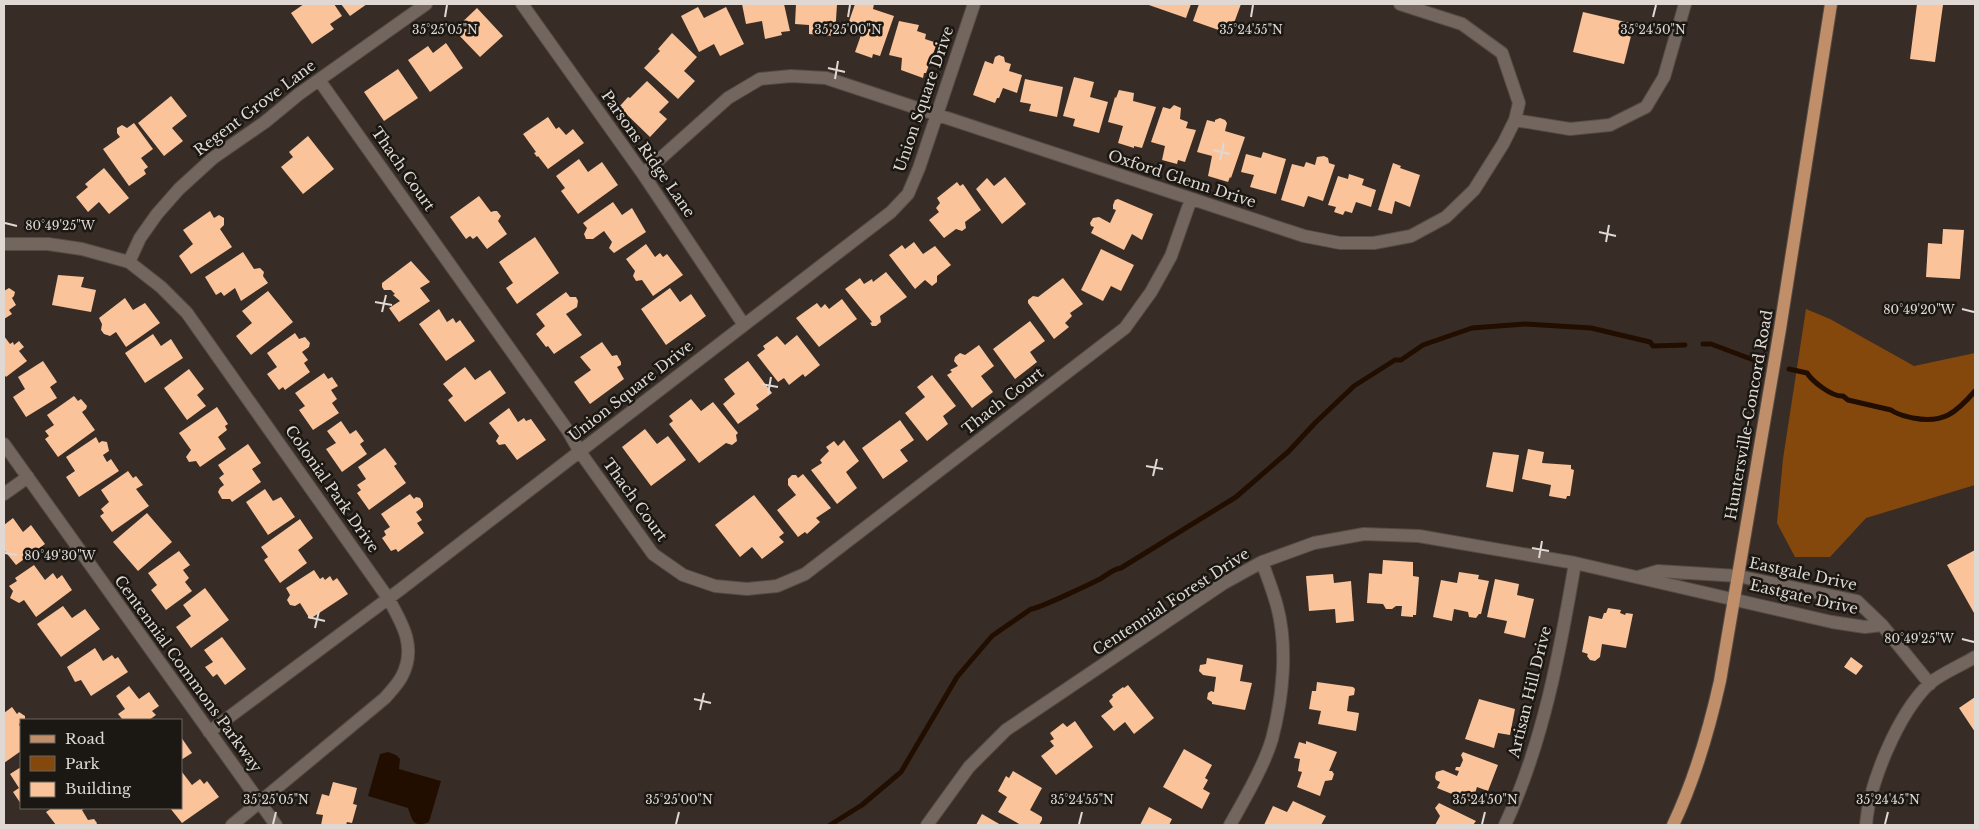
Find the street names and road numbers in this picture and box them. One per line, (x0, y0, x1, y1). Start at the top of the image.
street label: Union Square Drive (890, 23, 957, 174)
street label: Regent Grove Lane (190, 56, 319, 160)
street label: Parsons Ridge Lane (597, 87, 699, 221)
street label: Thach Court (368, 123, 440, 215)
street label: Oxford Glenn Drive (1106, 146, 1259, 211)
street label: Huntersville-Concord Road (1721, 308, 1776, 521)
street label: Union Square Drive (565, 336, 697, 445)
street label: Thach Court (958, 363, 1047, 438)
street label: Colonial Park Drive (281, 421, 384, 556)
street label: Thach Court (599, 454, 672, 545)
street label: Centennial Forest Drive (1089, 544, 1253, 659)
street label: Eastgale Drive (1748, 553, 1859, 594)
street label: Centennial Commons Parkway (111, 572, 267, 776)
street label: Eastgate Drive (1748, 575, 1860, 618)
street label: Artisan Hill Drive (1504, 624, 1555, 761)

